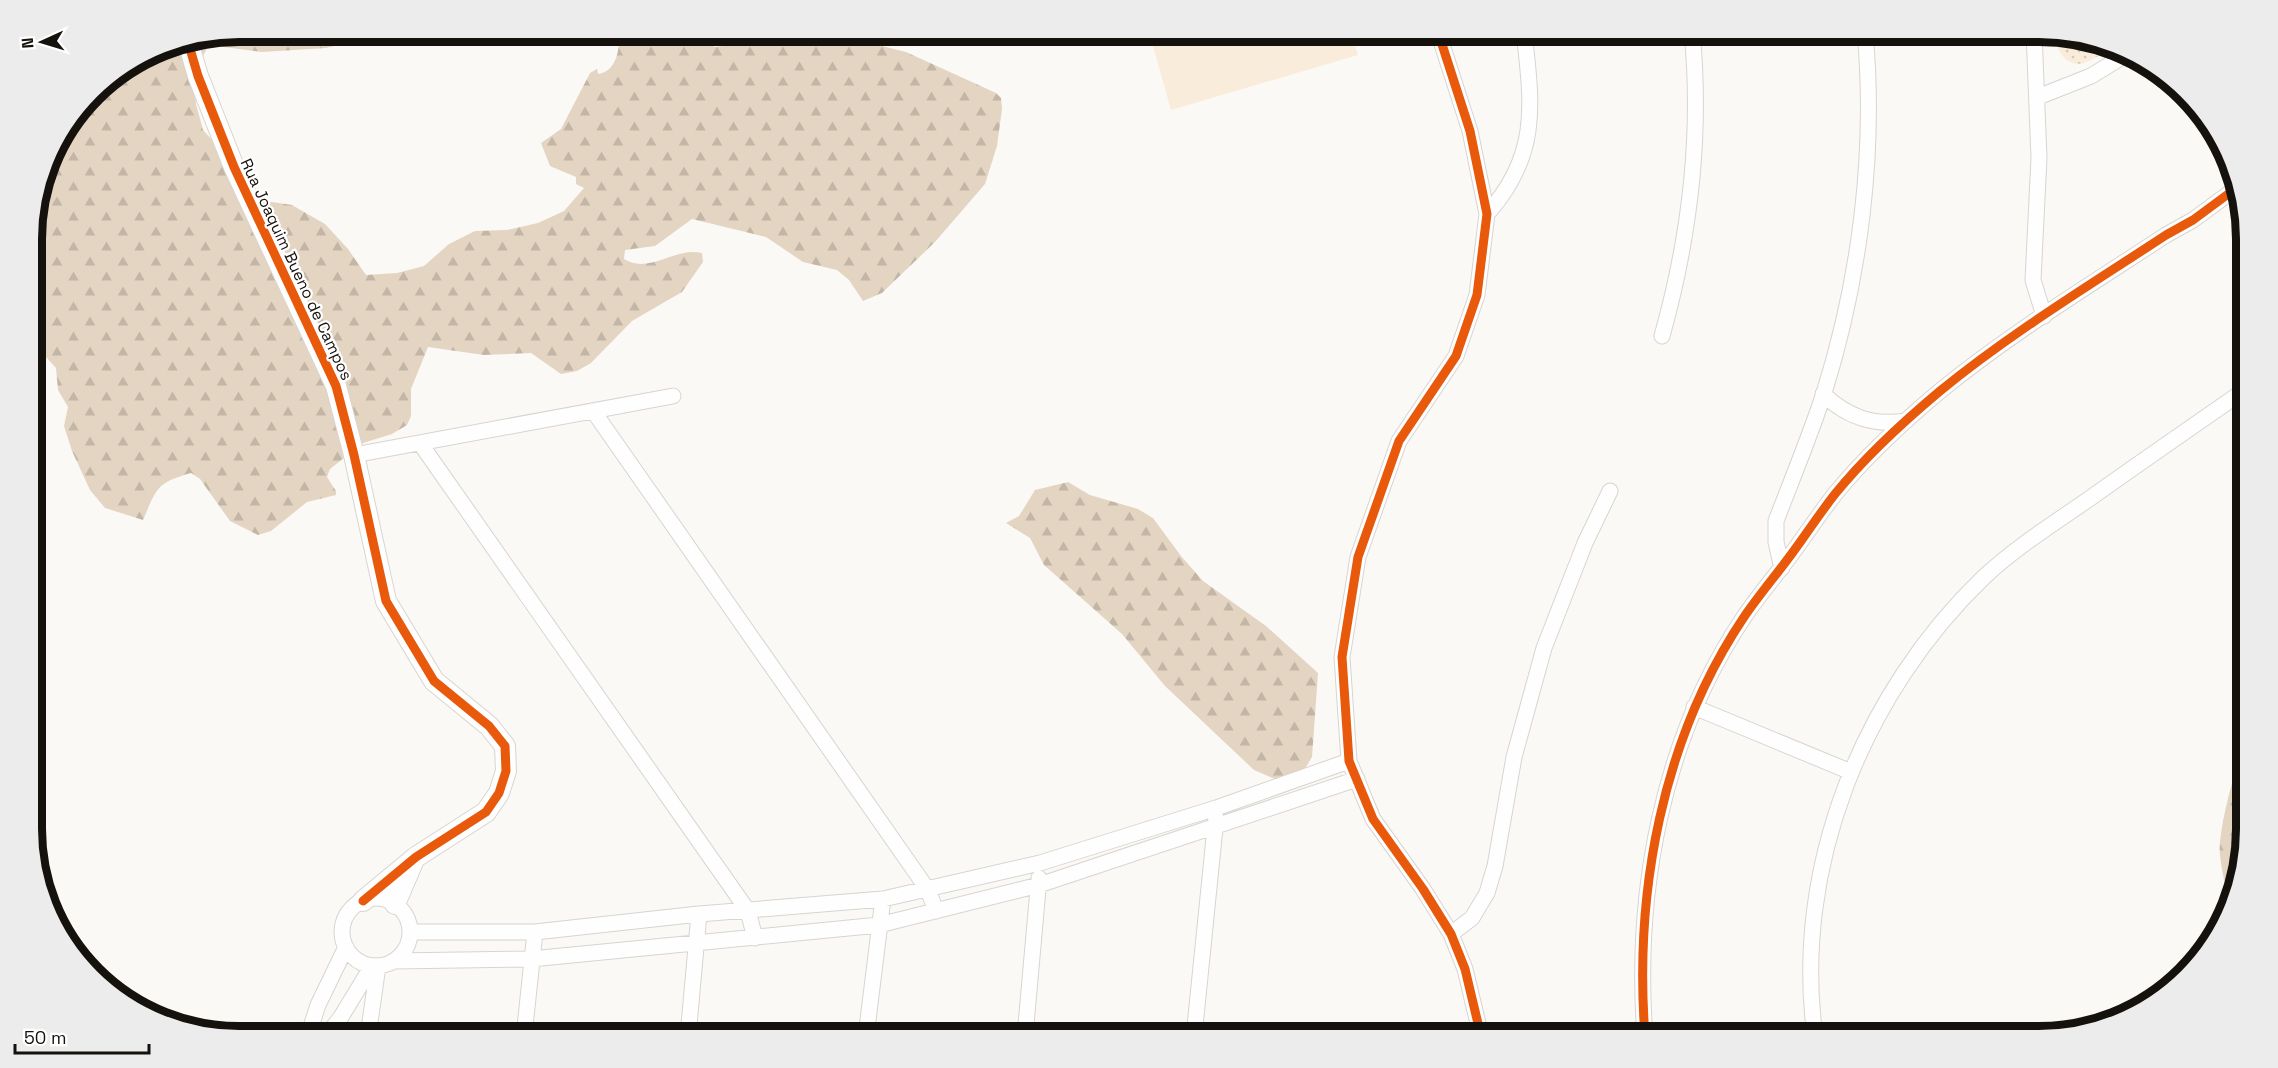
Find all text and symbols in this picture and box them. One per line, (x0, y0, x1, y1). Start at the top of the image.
north arrow (12, 12, 72, 72)
text: N (17, 37, 38, 49)
street label: Rua Joaquim Bueno de Campos (236, 155, 357, 384)
scale bar (15, 1017, 148, 1055)
text: 50 m (24, 1026, 66, 1049)

